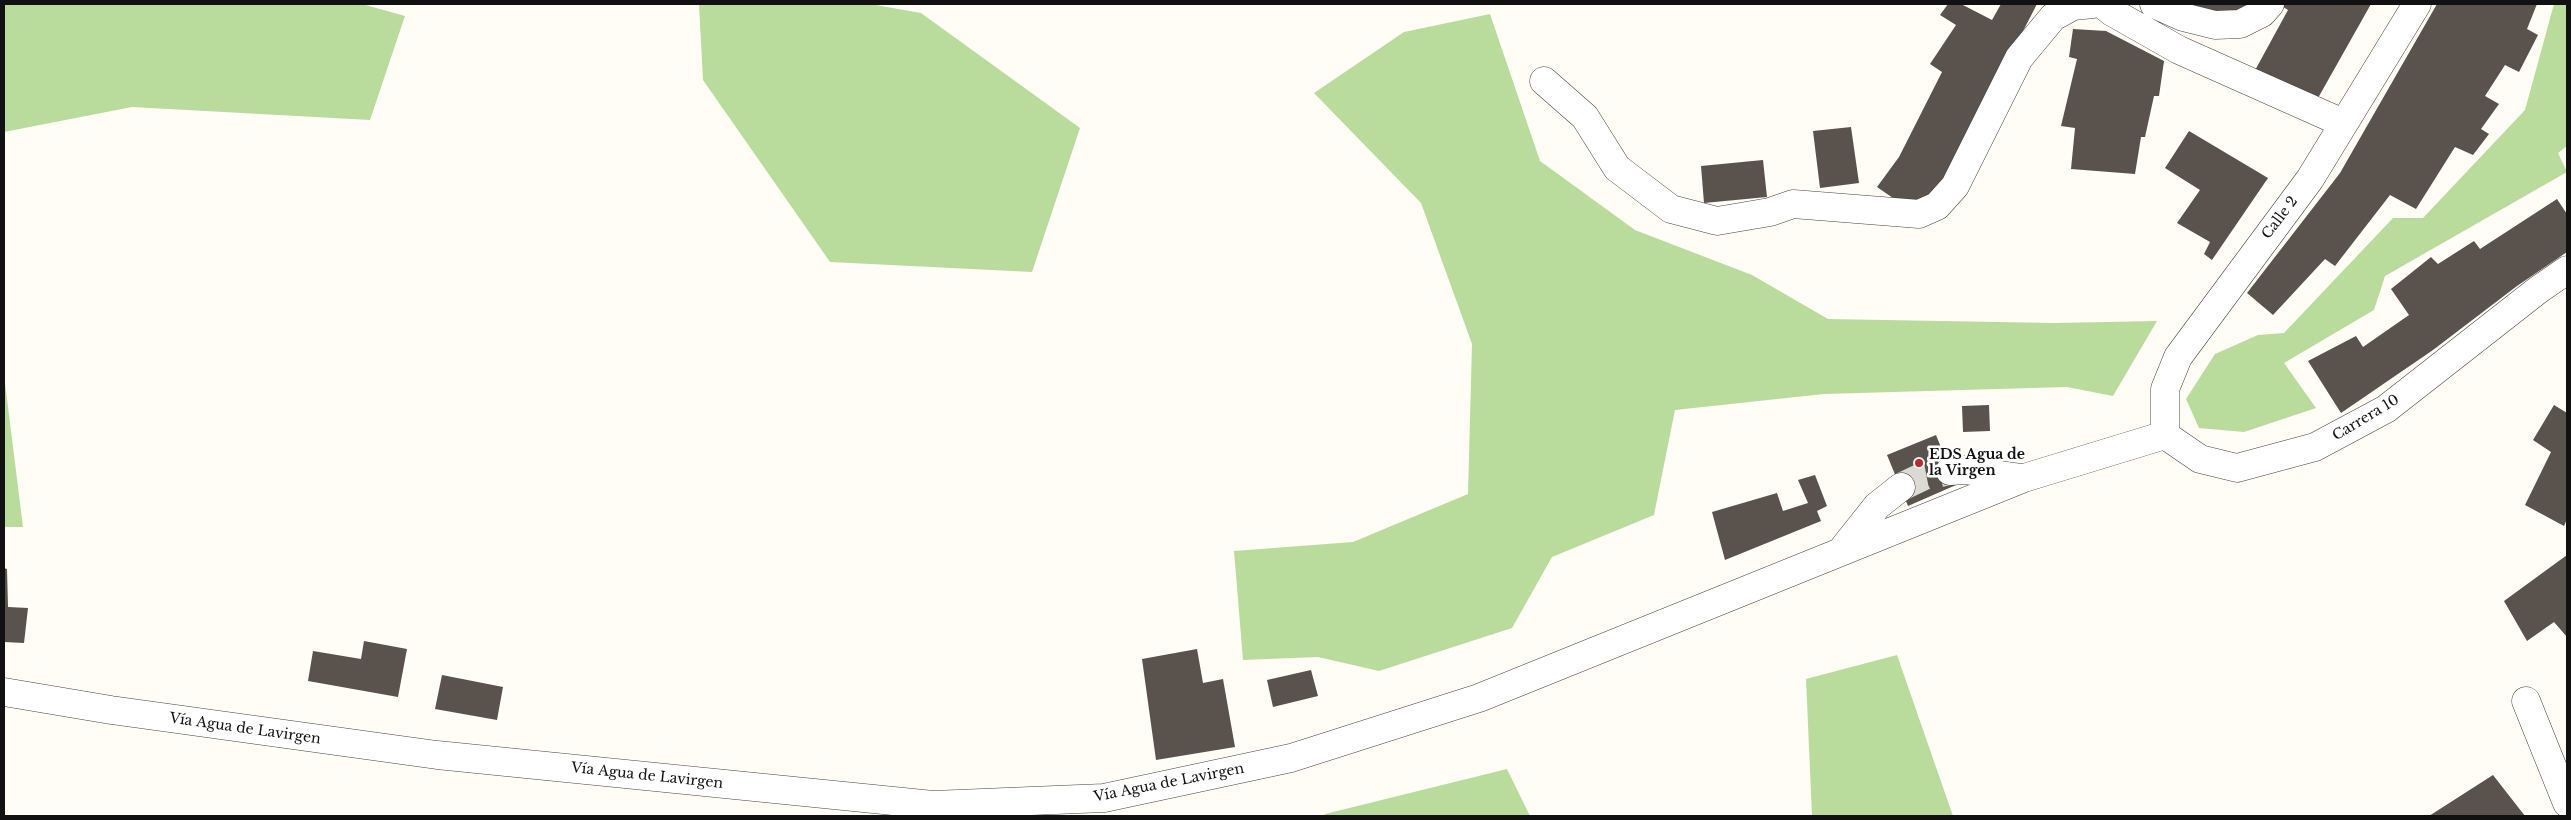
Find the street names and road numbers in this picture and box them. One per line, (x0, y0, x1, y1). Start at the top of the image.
street label: Calle 2 (2259, 193, 2301, 243)
street label: Carrera 10 (2330, 392, 2402, 444)
street label: Vía Agua de Lavirgen (168, 710, 322, 748)
street label: Vía Agua de Lavirgen (570, 760, 724, 792)
street label: Vía Agua de Lavirgen (1092, 760, 1246, 806)

